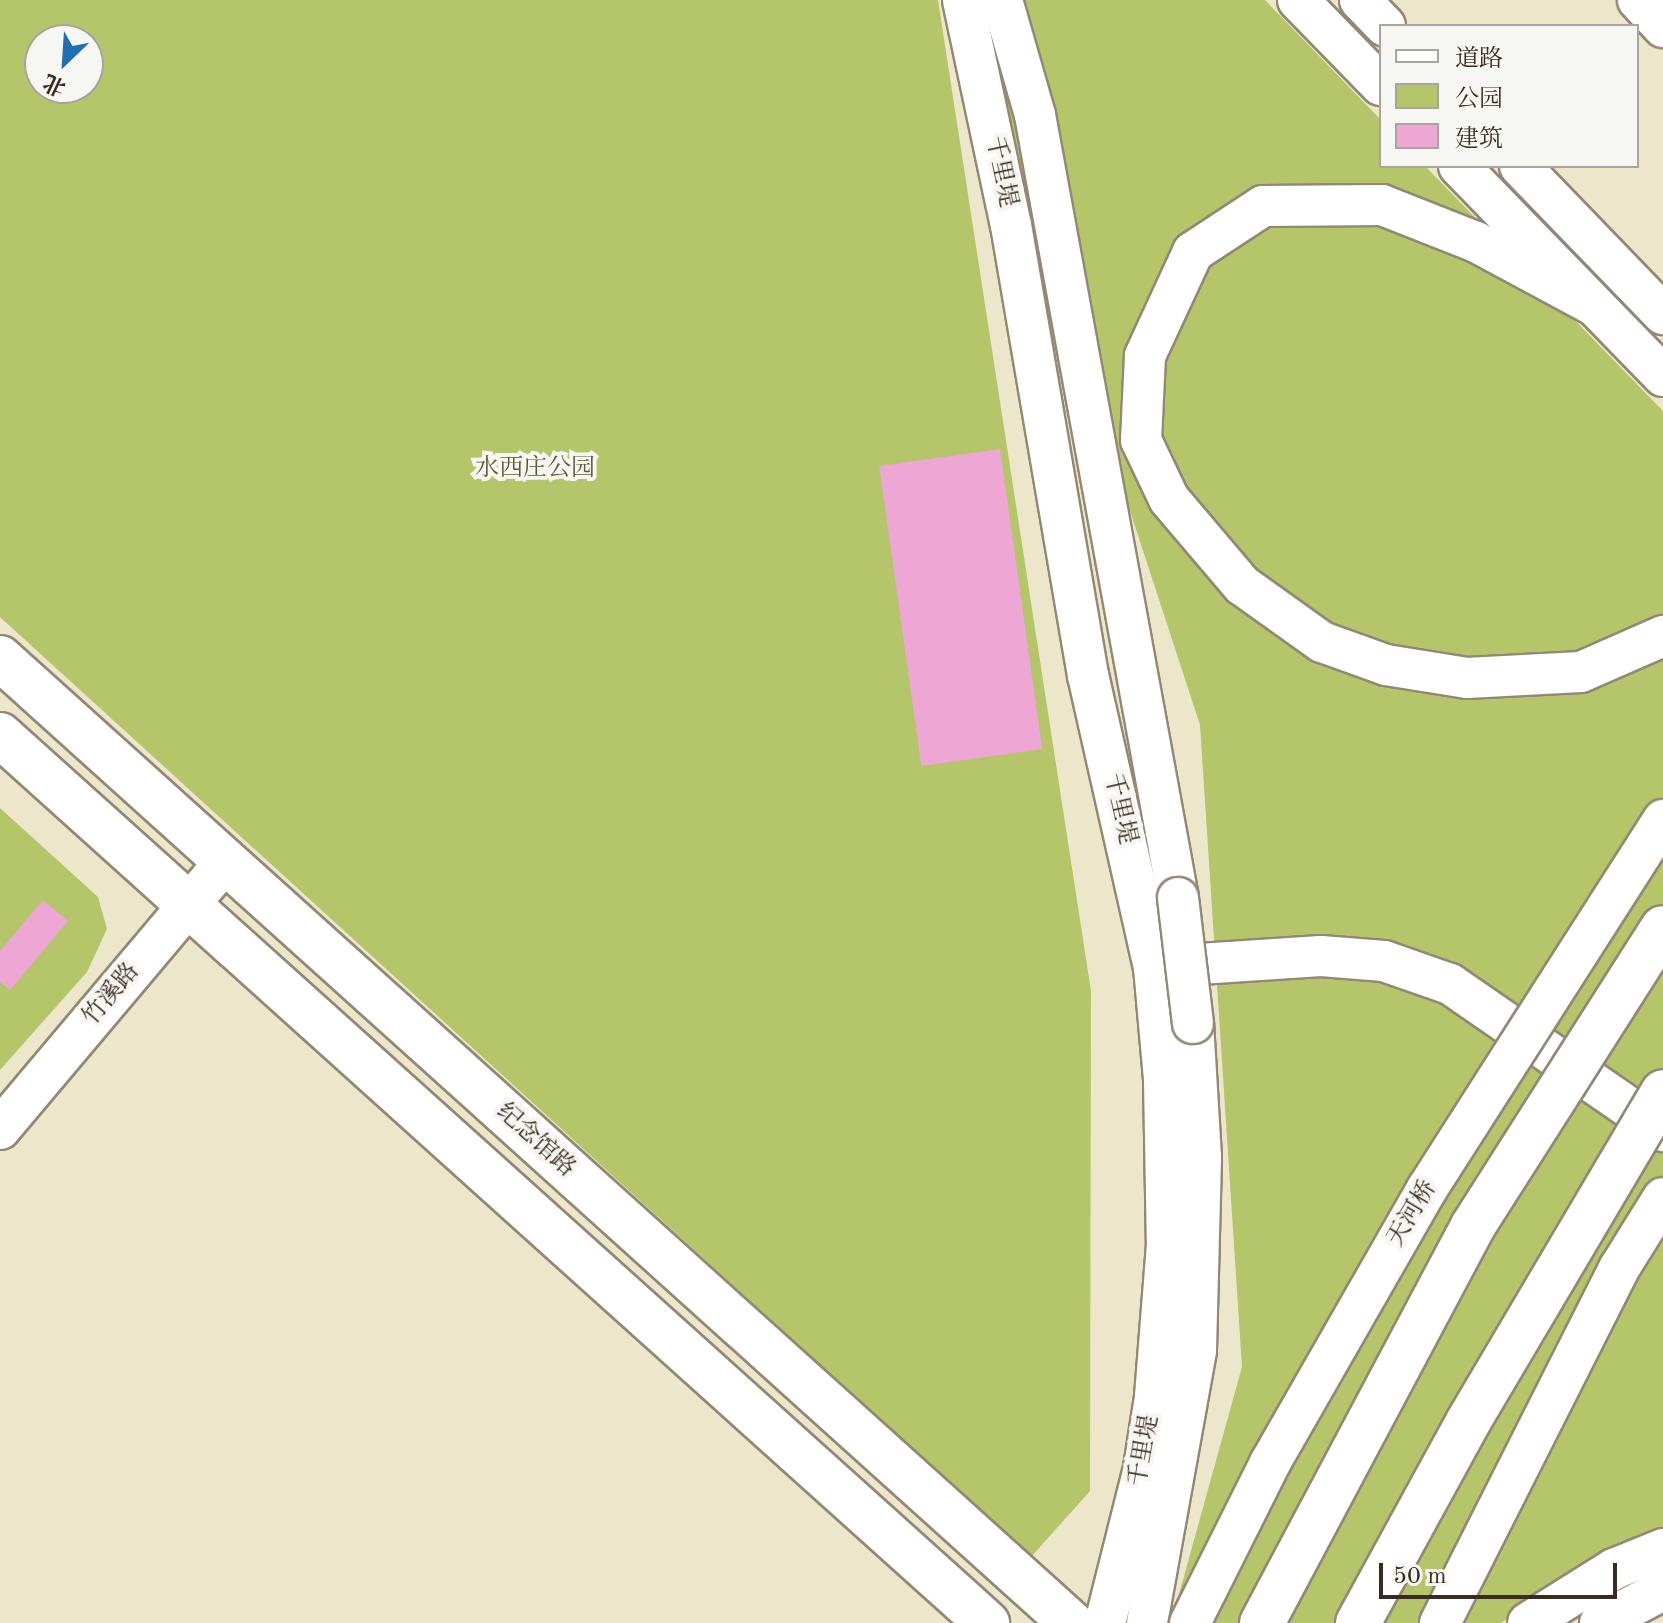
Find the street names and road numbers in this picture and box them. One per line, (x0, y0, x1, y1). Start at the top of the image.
street label: 千里堤 (978, 134, 1022, 210)
street label: 千里堤 (1097, 771, 1141, 847)
street label: 竹溪路 (78, 958, 146, 1032)
street label: 纪念馆路 (490, 1098, 580, 1184)
street label: 天河桥 (1382, 1176, 1444, 1252)
street label: 千里堤 (1125, 1413, 1165, 1489)

